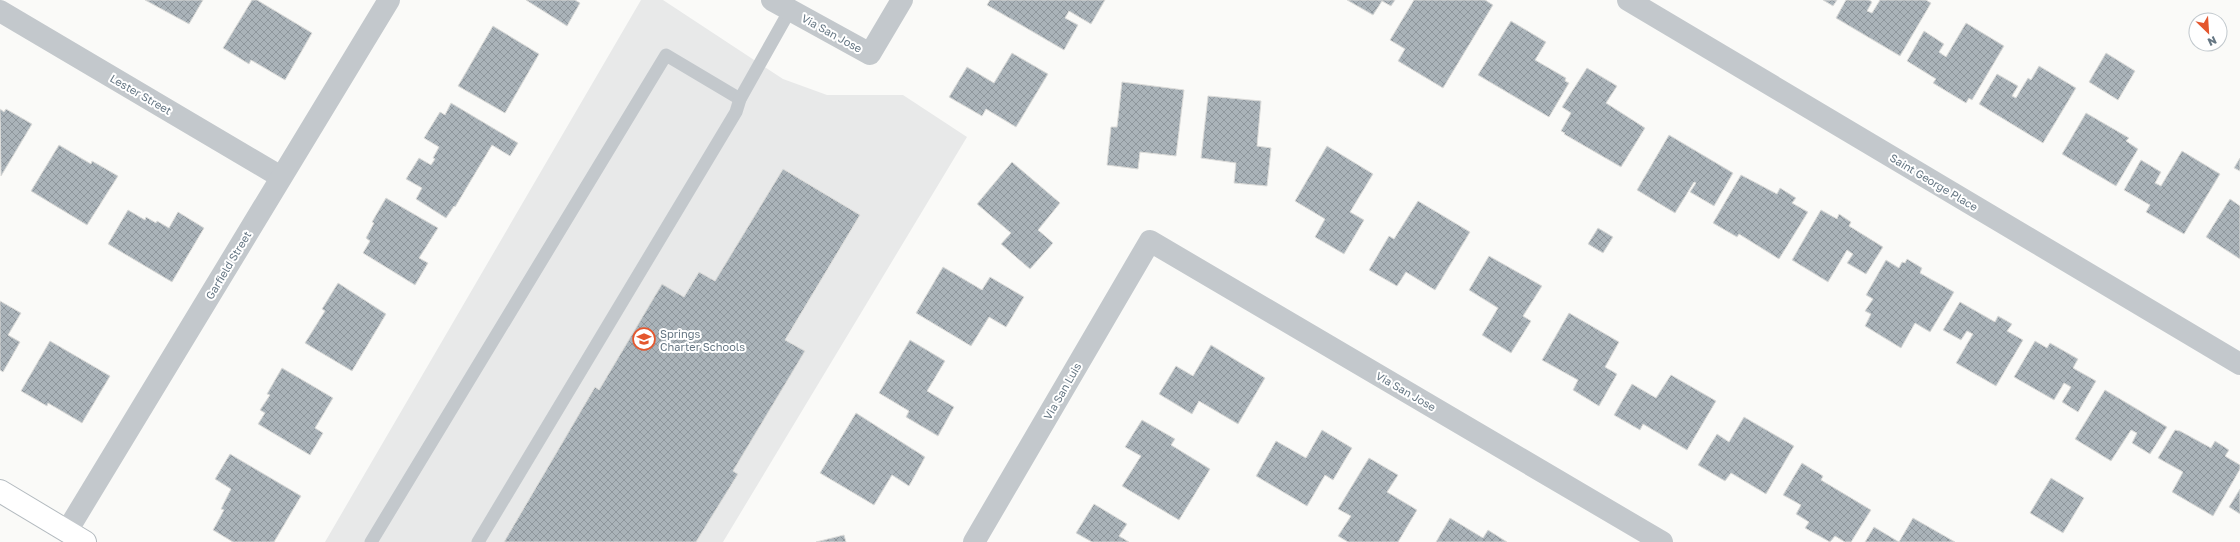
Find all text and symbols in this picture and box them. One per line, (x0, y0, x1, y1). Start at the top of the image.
street label: Via San Jose (800, 11, 864, 55)
north arrow (2188, 12, 2228, 52)
text: N (2206, 34, 2219, 49)
street label: Lester Street (108, 71, 174, 117)
street label: Saint George Place (1888, 151, 1980, 213)
street label: Garfield Street (203, 229, 253, 301)
school or university icon: Springs Charter Schools (631, 326, 657, 352)
place label: Springs Charter Schools (660, 327, 745, 353)
street label: Via San Luis (1040, 360, 1084, 422)
street label: Via San Jose (1374, 369, 1438, 413)

